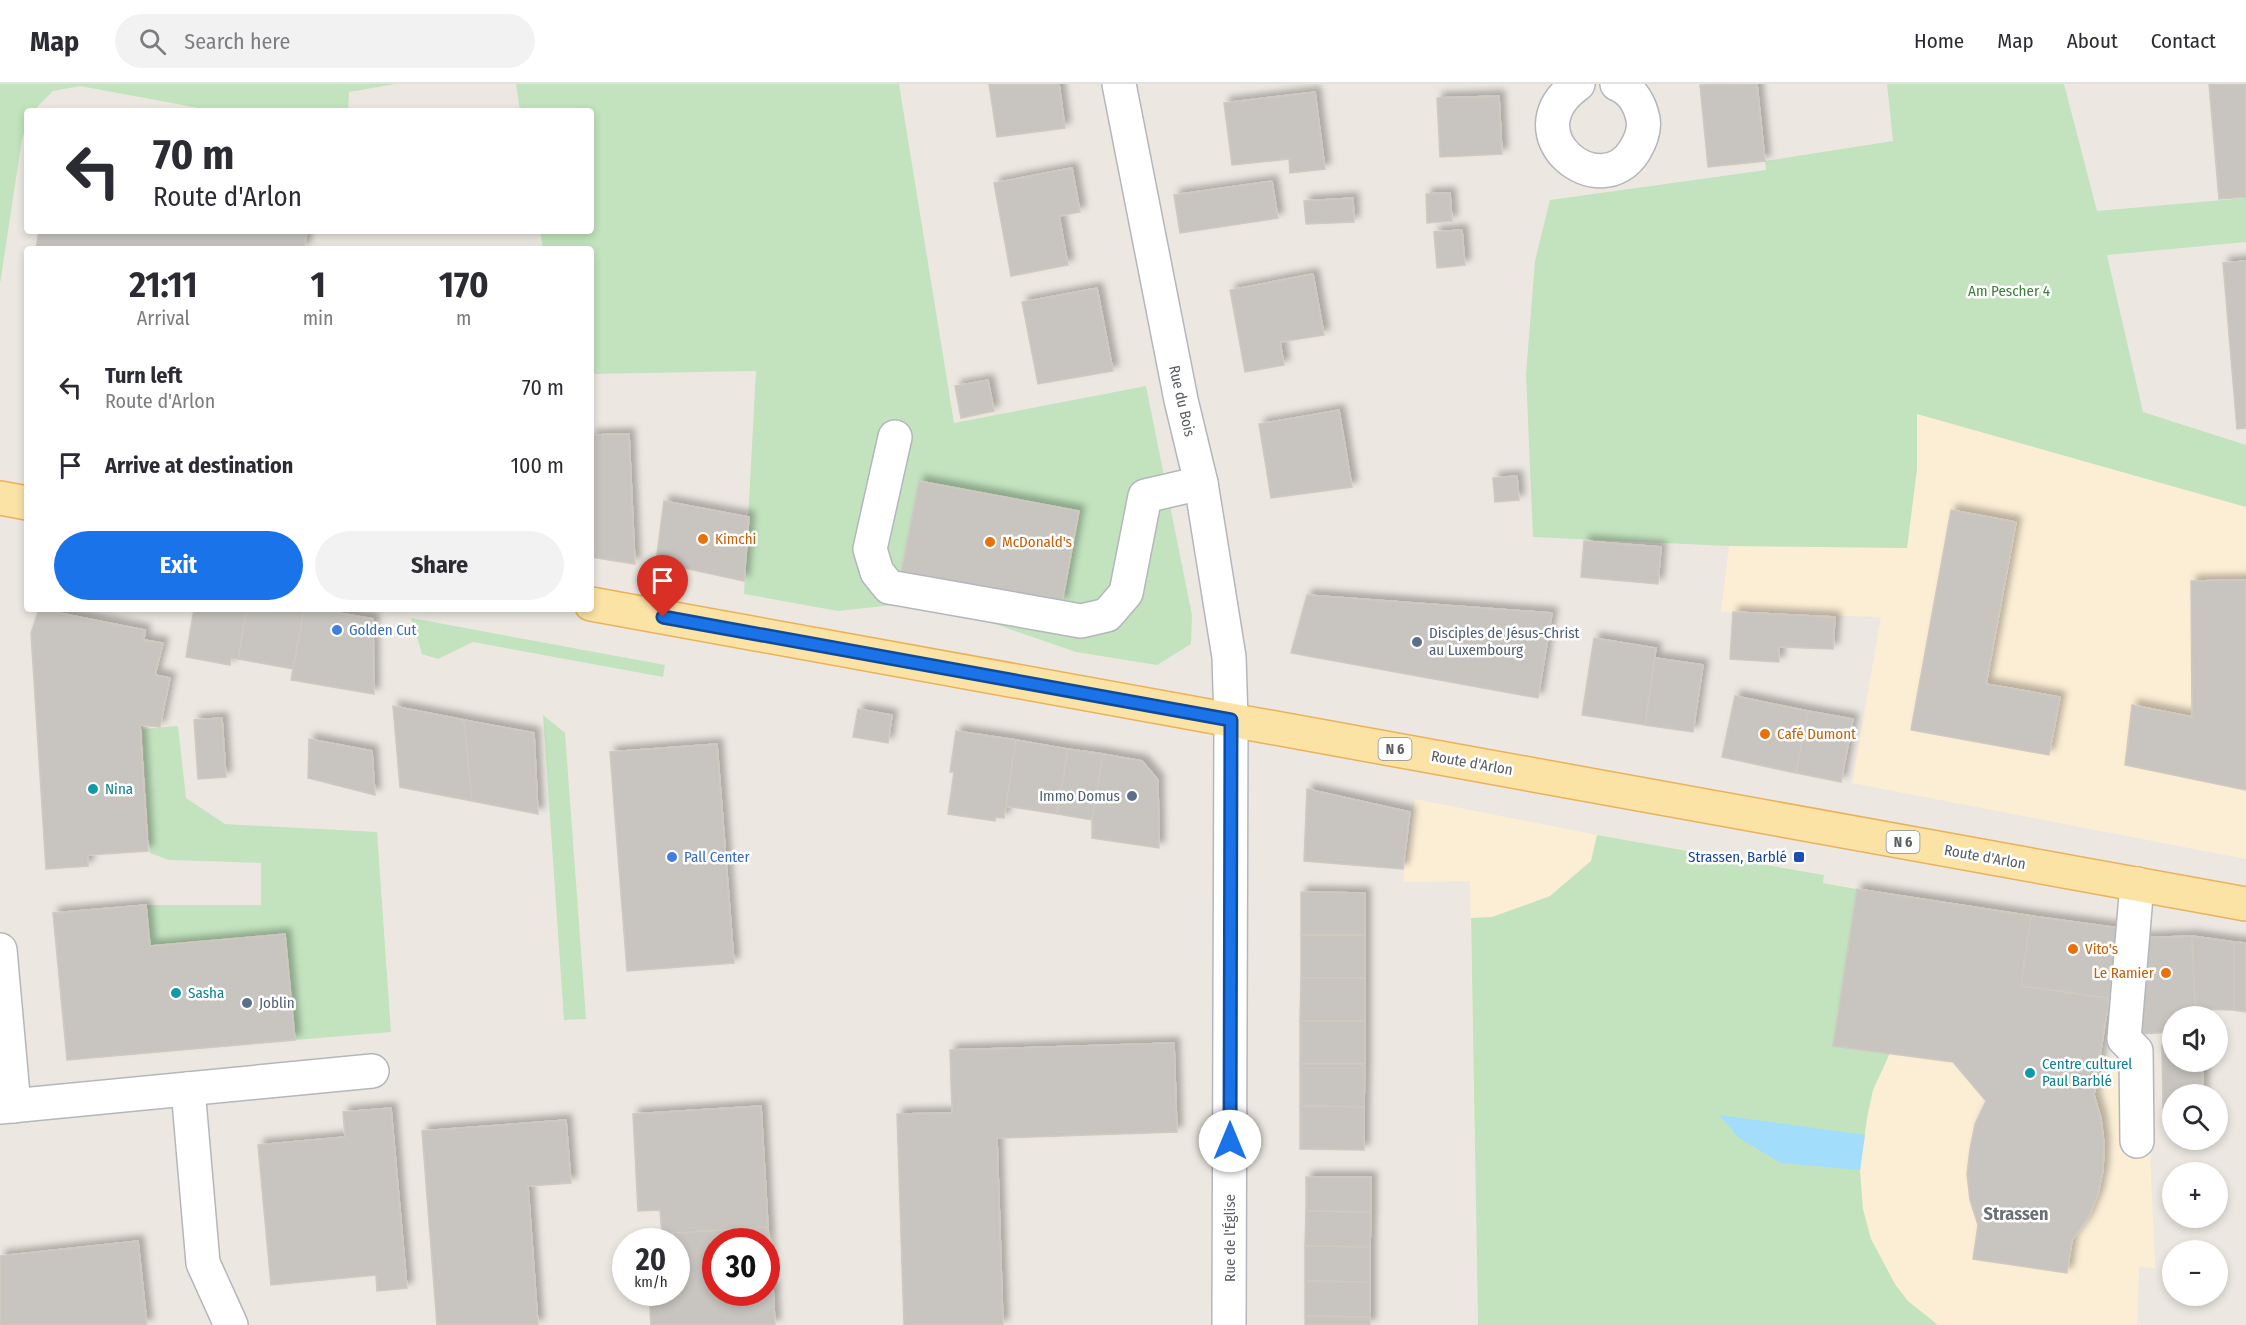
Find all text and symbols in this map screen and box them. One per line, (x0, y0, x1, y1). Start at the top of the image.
search box (115, 14, 535, 68)
text: Map (30, 25, 79, 58)
icon: search (136, 25, 169, 58)
text: Search here (184, 28, 290, 55)
text: Home (1914, 28, 1964, 54)
text: Map (1997, 28, 2034, 54)
text: About (2067, 28, 2118, 54)
text: Contact (2151, 28, 2216, 54)
text: 70 m (153, 130, 234, 180)
icon: left (54, 132, 132, 210)
text: Route d'Arlon (153, 181, 302, 213)
text: 21:11 (129, 263, 197, 307)
text: 1 (310, 263, 326, 307)
text: 170 (439, 263, 489, 307)
park label: Am Pescher 4 (1968, 282, 2050, 300)
text: Arrival (137, 306, 190, 330)
text: min (303, 306, 334, 330)
text: m (456, 306, 471, 330)
text: Turn left (105, 362, 183, 389)
street label: Rue du Bois (1165, 364, 1199, 438)
icon: left (54, 371, 87, 404)
text: 70 m (522, 374, 564, 401)
text: Route d'Arlon (105, 389, 215, 413)
icon: arrive (54, 449, 87, 482)
text: Arrive at destination (105, 452, 293, 479)
text: 100 m (510, 452, 564, 479)
place label: Kimchi (715, 530, 756, 548)
button: Exit (54, 531, 303, 600)
button: Share (315, 531, 564, 600)
marker: Kimchi (696, 532, 710, 546)
place label: McDonald's (1002, 533, 1072, 551)
marker: McDonald's (983, 535, 997, 549)
pin (637, 555, 688, 617)
icon: arrive (646, 564, 679, 597)
place label: Golden Cut (349, 621, 416, 639)
marker: Golden Cut (330, 623, 344, 637)
place label: Disciples de Jésus-Christ au Luxembourg (1429, 624, 1580, 659)
marker: Disciples de Jésus-Christ au Luxembourg (1410, 635, 1424, 649)
place label: Café Dumont (1777, 725, 1856, 743)
marker: Café Dumont (1758, 727, 1772, 741)
road number: N 6 (1378, 738, 1412, 760)
street label: Route d'Arlon (1430, 747, 1514, 779)
place label: Nina (105, 780, 133, 798)
marker: Nina (86, 782, 100, 796)
place label: Immo Domus (1039, 787, 1120, 805)
marker: Immo Domus (1125, 789, 1139, 803)
road number: N 6 (1886, 831, 1920, 853)
street label: Route d'Arlon (1943, 841, 2027, 873)
place label: Pall Center (684, 848, 750, 866)
place label: Strassen, Barblé (1688, 848, 1787, 866)
marker: Pall Center (665, 850, 679, 864)
marker: Strassen, Barblé (1792, 850, 1806, 864)
place label: Vito's (2085, 940, 2118, 958)
marker: Vito's (2066, 942, 2080, 956)
place label: Le Ramier (2093, 964, 2155, 982)
marker: Le Ramier (2159, 966, 2173, 980)
place label: Sasha (188, 984, 224, 1002)
marker: Sasha (169, 986, 183, 1000)
place label: Joblin (259, 994, 295, 1012)
marker: Joblin (240, 996, 254, 1010)
map controls (2162, 1006, 2228, 1306)
button: sound (2162, 1006, 2228, 1072)
place label: Centre culturel Paul Barblé (2042, 1055, 2132, 1090)
marker: Centre culturel Paul Barblé (2023, 1066, 2037, 1080)
button: search (2162, 1084, 2228, 1150)
position arrow (1198, 1109, 1262, 1173)
button: + (2162, 1162, 2228, 1228)
street label: Rue de l'Église (1221, 1194, 1239, 1282)
district label: Strassen (1984, 1203, 2048, 1225)
speed limit sign: 30 (702, 1228, 780, 1306)
button: − (2162, 1240, 2228, 1306)
text: 20 (636, 1242, 666, 1278)
text: km/h (634, 1273, 668, 1291)

